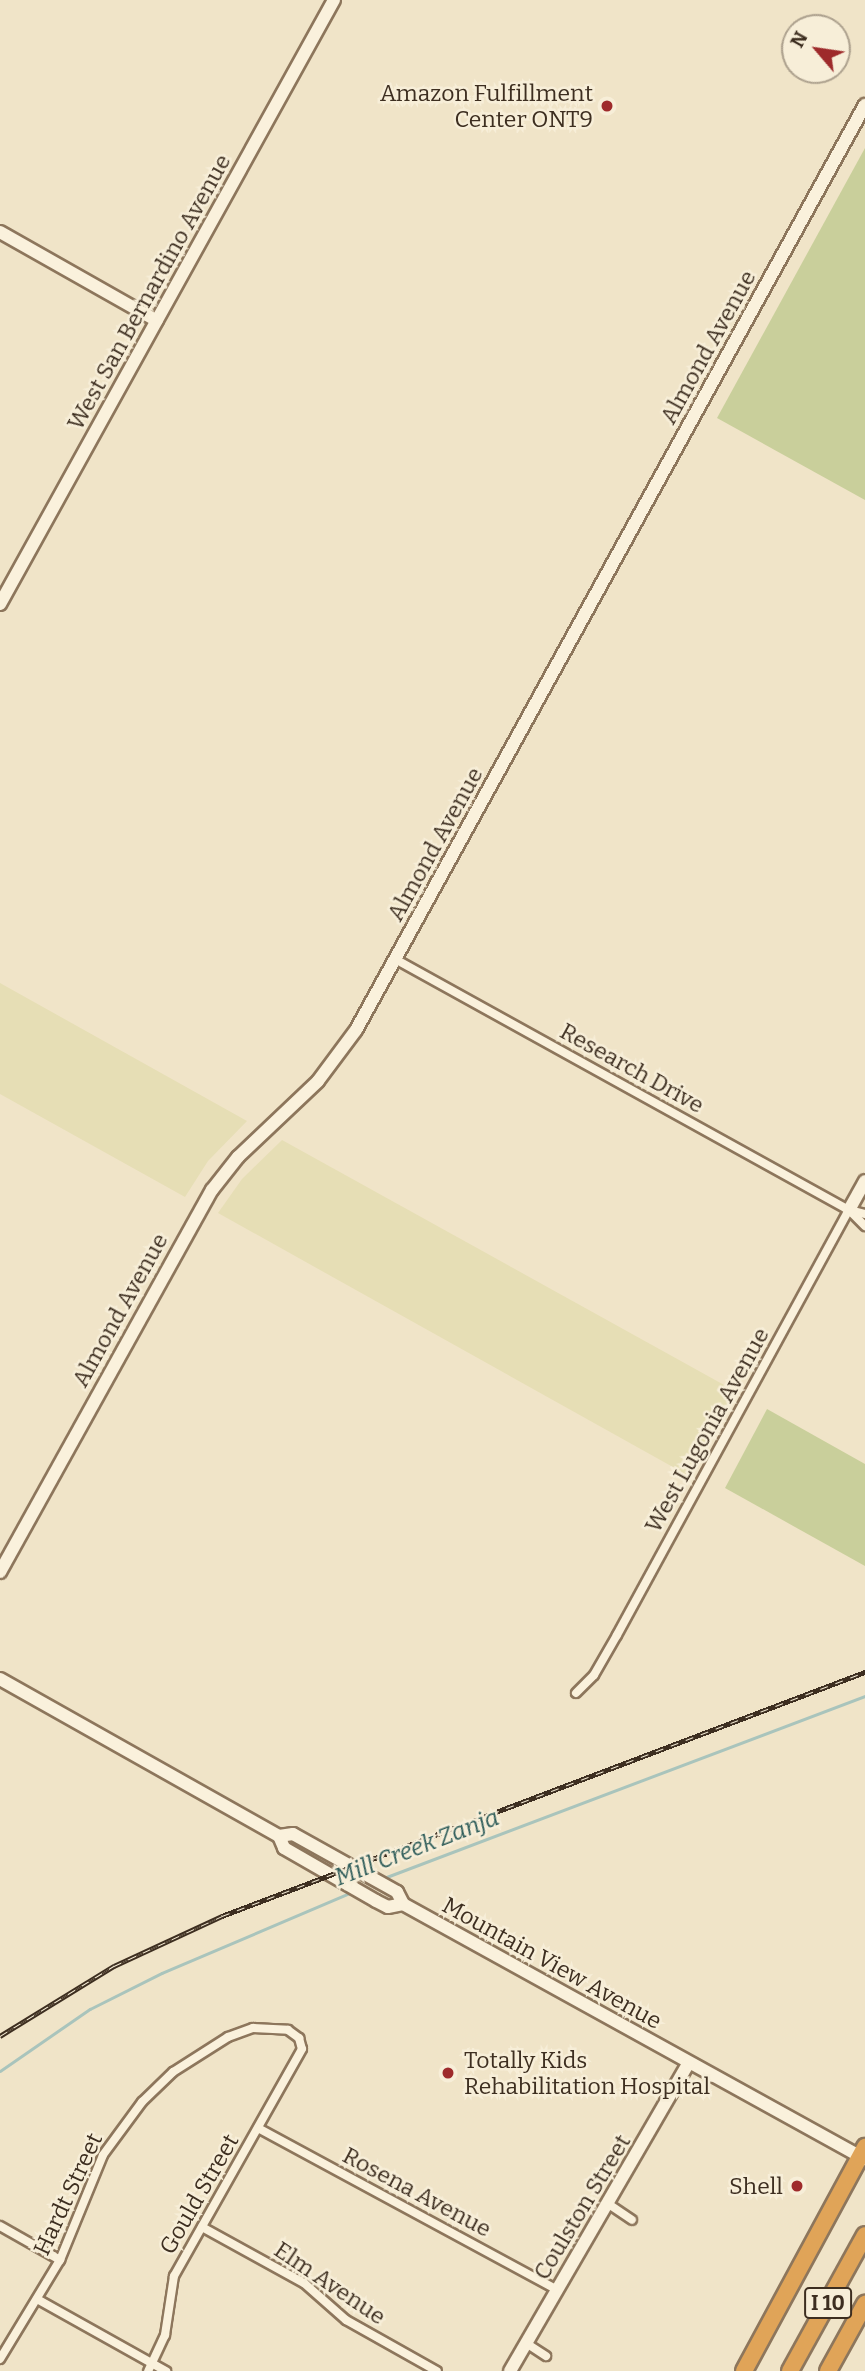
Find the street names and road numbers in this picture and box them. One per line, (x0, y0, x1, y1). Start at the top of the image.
street label: West San Bernardino Avenue (62, 149, 236, 435)
street label: Almond Avenue (654, 265, 762, 429)
street label: Almond Avenue (381, 762, 489, 926)
street label: Research Drive (555, 1017, 709, 1119)
street label: Almond Avenue (66, 1228, 174, 1392)
street label: West Lugonia Avenue (639, 1323, 775, 1537)
street label: Mountain View Avenue (437, 1891, 667, 2035)
street label: Hardt Street (28, 2129, 108, 2259)
street label: Gould Street (154, 2129, 244, 2259)
street label: Coulston Street (528, 2129, 636, 2285)
street label: Rosena Avenue (338, 2141, 496, 2243)
street label: Elm Avenue (269, 2236, 391, 2330)
road number: I 10 (804, 2286, 852, 2320)

